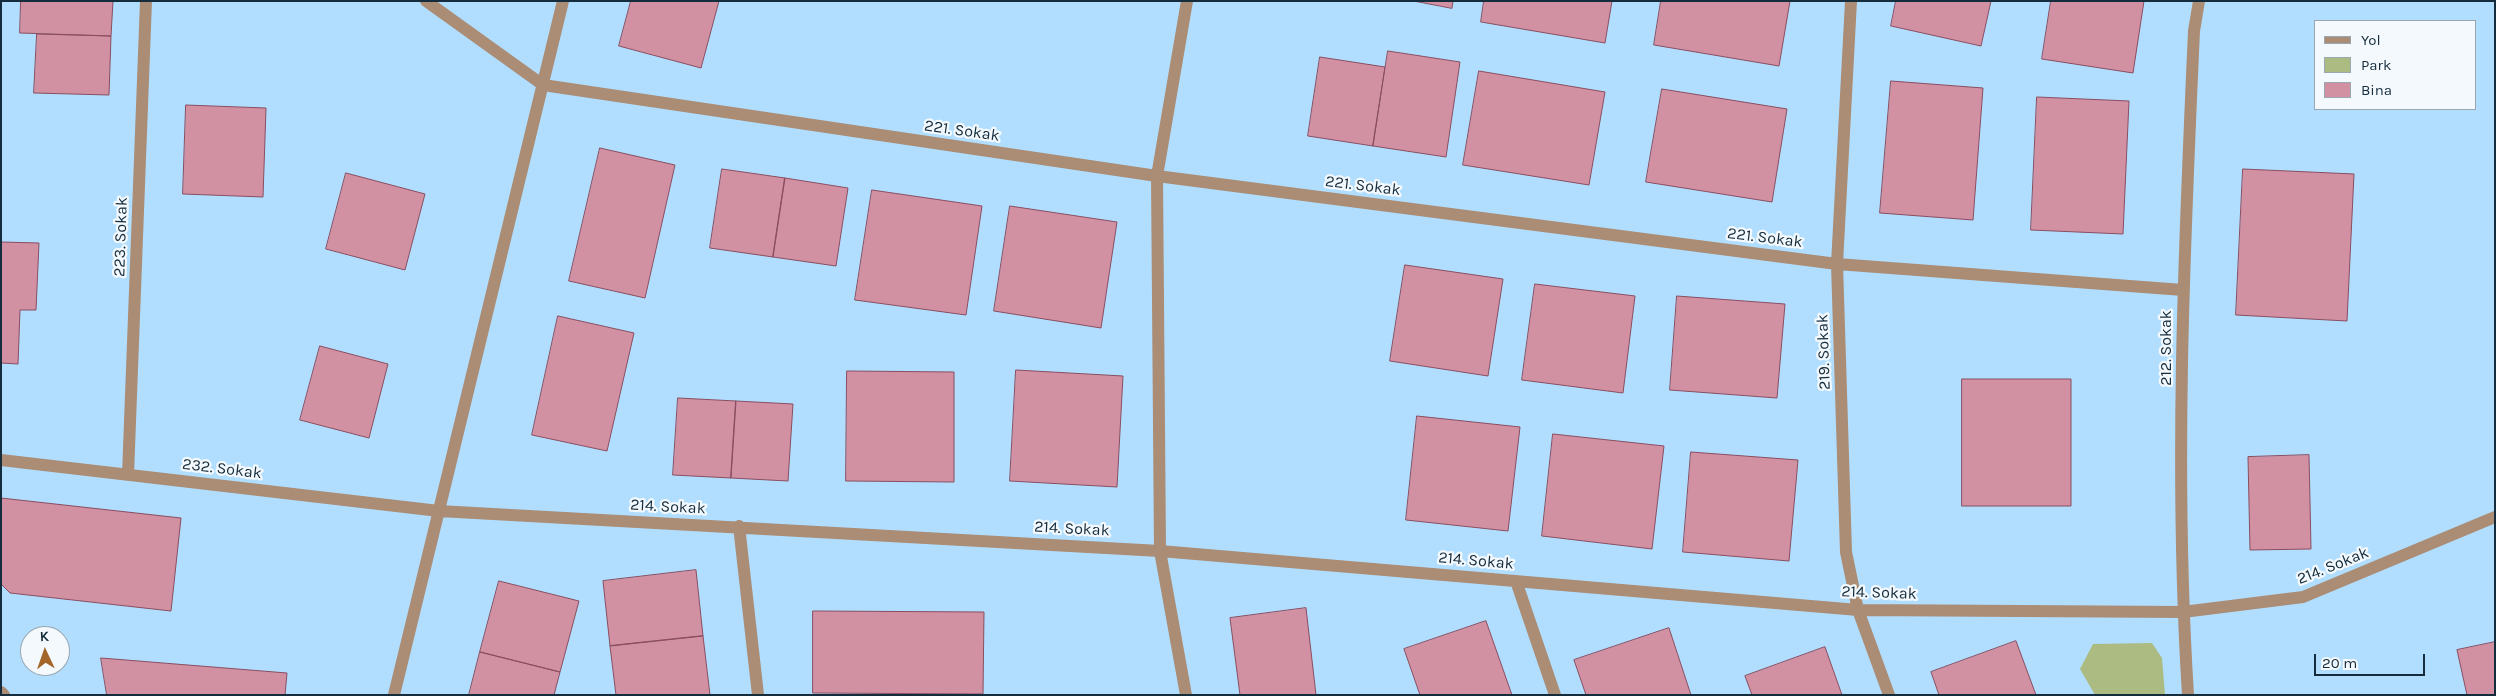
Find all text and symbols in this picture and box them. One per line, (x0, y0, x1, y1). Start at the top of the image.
legend (2314, 20, 2476, 110)
text: Yol (2361, 31, 2381, 49)
text: Park (2361, 56, 2391, 74)
text: Bina (2361, 81, 2392, 99)
street label: 221. Sokak (923, 116, 1001, 146)
street label: 221. Sokak (1324, 172, 1402, 200)
street label: 223. Sokak (110, 197, 132, 277)
street label: 221. Sokak (1726, 224, 1804, 252)
street label: 212. Sokak (2156, 310, 2176, 386)
street label: 219. Sokak (1813, 314, 1835, 390)
street label: 232. Sokak (181, 455, 263, 483)
street label: 214. Sokak (630, 495, 706, 519)
street label: 214. Sokak (1034, 517, 1110, 541)
street label: 214. Sokak (2294, 543, 2372, 589)
street label: 214. Sokak (1438, 548, 1514, 574)
street label: 214. Sokak (1841, 582, 1917, 604)
north arrow (20, 626, 70, 676)
text: K (39, 628, 49, 645)
scale bar (2316, 644, 2427, 676)
text: 20 m (2322, 654, 2357, 672)

